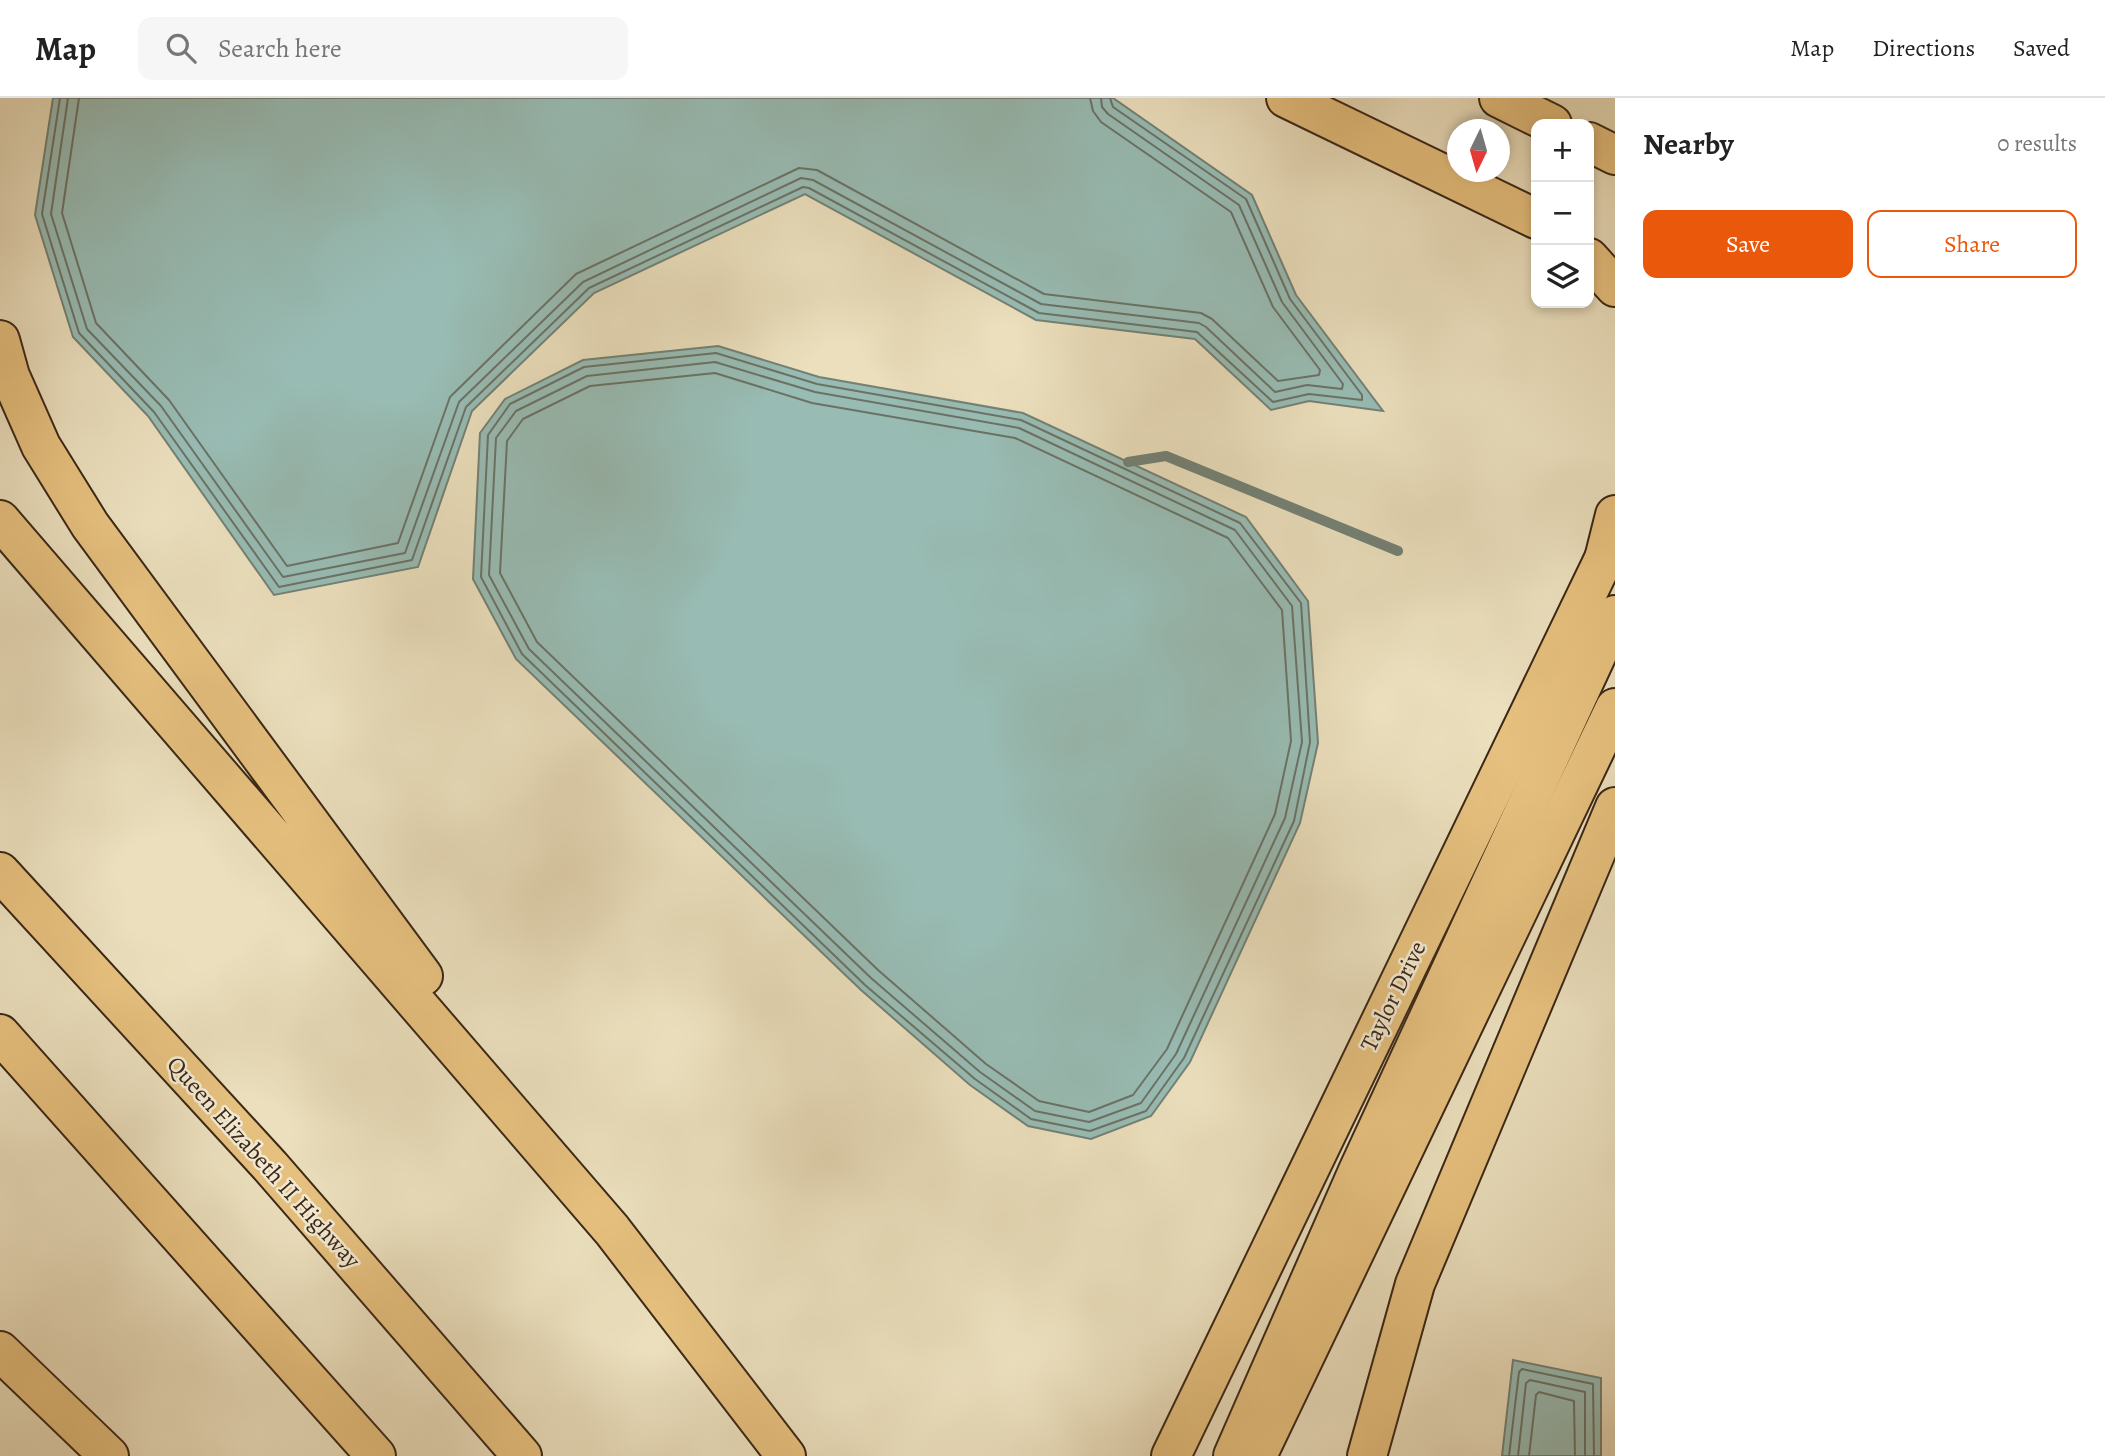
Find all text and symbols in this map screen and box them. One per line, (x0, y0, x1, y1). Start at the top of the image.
search box (138, 17, 628, 80)
text: Map (35, 26, 96, 71)
icon: search (162, 29, 200, 67)
text: Search here (218, 31, 342, 66)
text: Map (1790, 32, 1834, 64)
text: Directions (1872, 32, 1975, 64)
text: Saved (2013, 32, 2070, 64)
north arrow (1447, 119, 1510, 182)
map controls (1531, 119, 1594, 308)
button: + (1531, 119, 1594, 182)
text: Nearby (1643, 124, 1734, 164)
text: 0 results (1997, 128, 2077, 159)
button: − (1531, 182, 1594, 245)
button: Save (1643, 210, 1853, 278)
button: Share (1867, 210, 2077, 278)
button: layers (1531, 245, 1594, 308)
street label: Taylor Drive (1353, 936, 1433, 1056)
street label: Queen Elizabeth II Highway (160, 1049, 368, 1275)

